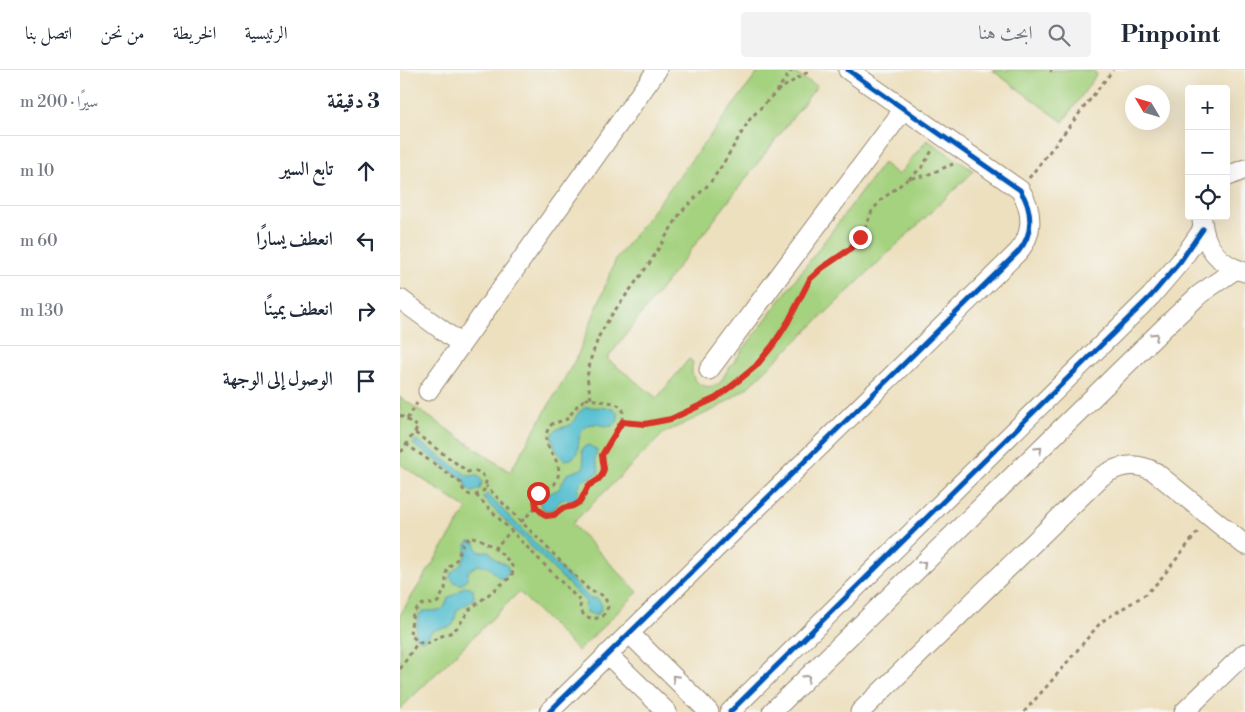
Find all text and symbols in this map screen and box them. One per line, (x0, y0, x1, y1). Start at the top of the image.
search box (741, 12, 1091, 57)
text: Pinpoint (1121, 20, 1220, 50)
text: ابحث هنا (978, 21, 1033, 45)
icon: search (1045, 21, 1073, 49)
text: اتصل بنا (25, 22, 72, 45)
text: من نحن (100, 22, 145, 45)
text: الخريطة (173, 22, 216, 45)
text: الرئيسية (244, 22, 288, 45)
north arrow (1125, 85, 1170, 130)
map controls (1185, 85, 1230, 220)
button: + (1185, 85, 1230, 130)
text: 3 دقيقة (327, 89, 380, 115)
text: سيرًا · 200 m (20, 92, 98, 112)
button: − (1185, 130, 1230, 175)
text: تابع السير (280, 157, 333, 181)
icon: ahead (352, 157, 380, 185)
text: 10 m (20, 161, 54, 181)
button: locate (1185, 175, 1230, 220)
route end (849, 226, 872, 249)
text: انعطف يسارًا (256, 227, 333, 251)
icon: left (352, 227, 380, 255)
text: 60 m (20, 231, 58, 251)
text: انعطف يمينًا (264, 297, 333, 321)
icon: right (352, 297, 380, 325)
text: 130 m (20, 301, 64, 321)
one-way arrow (1149, 333, 1158, 342)
text: الوصول إلى الوجهة (223, 367, 333, 391)
icon: arrive (352, 367, 380, 395)
one-way arrow (1033, 447, 1042, 456)
route start (527, 482, 550, 505)
one-way arrow (917, 561, 926, 570)
one-way arrow (672, 674, 681, 683)
one-way arrow (801, 675, 810, 684)

